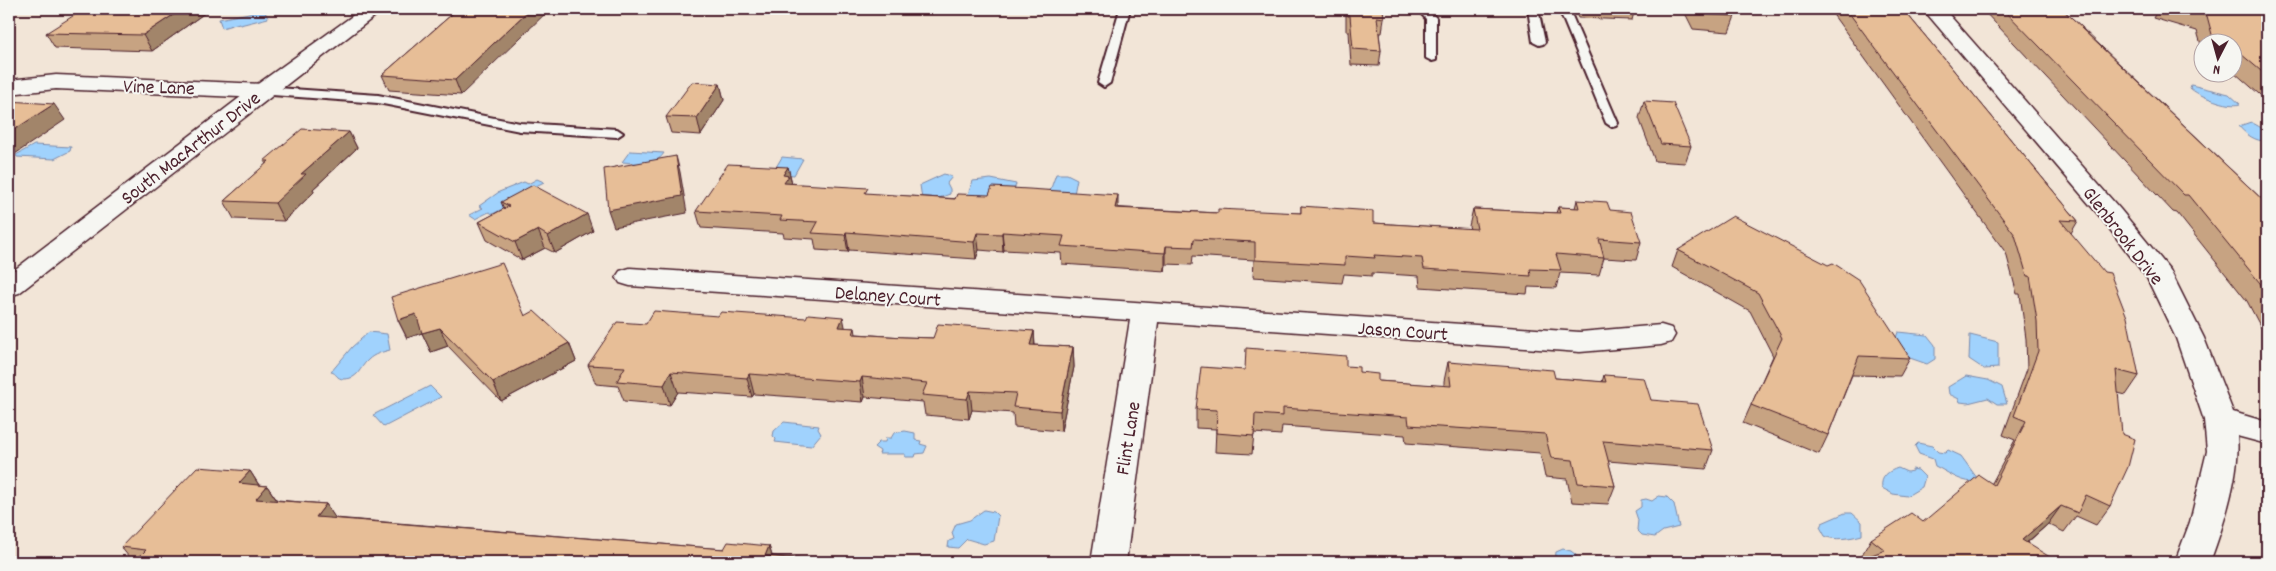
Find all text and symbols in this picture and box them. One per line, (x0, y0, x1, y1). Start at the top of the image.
north arrow (2194, 32, 2244, 82)
text: N (2212, 59, 2221, 79)
street label: Vine Lane (123, 74, 195, 104)
street label: South MacArthur Drive (116, 86, 268, 213)
street label: Glenbrook Drive (2074, 182, 2169, 292)
street label: Delaney Court (834, 280, 942, 316)
street label: Jason Court (1357, 316, 1449, 350)
street label: Flint Lane (1110, 399, 1150, 477)

